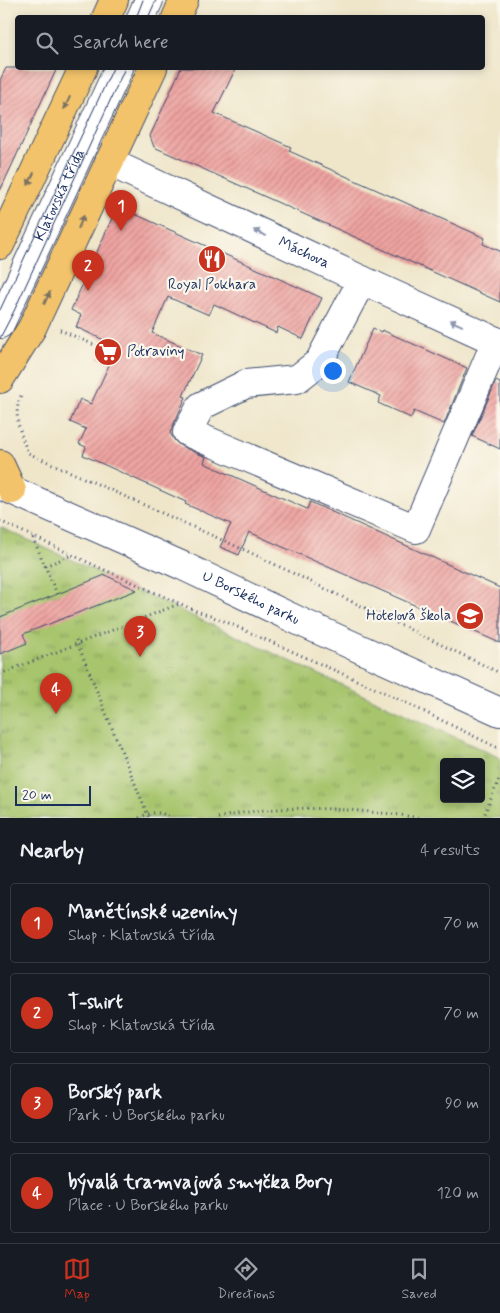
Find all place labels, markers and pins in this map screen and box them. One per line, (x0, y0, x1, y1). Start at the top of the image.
pin: 1 (105, 190, 137, 231)
restaurant icon: Royal Pokhara (197, 244, 227, 274)
pin: 2 (72, 250, 104, 291)
place label: Royal Pokhara (168, 275, 256, 295)
supermarket icon: Potraviny (93, 337, 123, 367)
place label: Potraviny (127, 342, 185, 362)
school or university icon: Hotelová škola (455, 601, 485, 631)
place label: Hotelová škola (366, 606, 451, 626)
pin: 3 (124, 616, 156, 657)
pin: 4 (40, 673, 72, 714)

